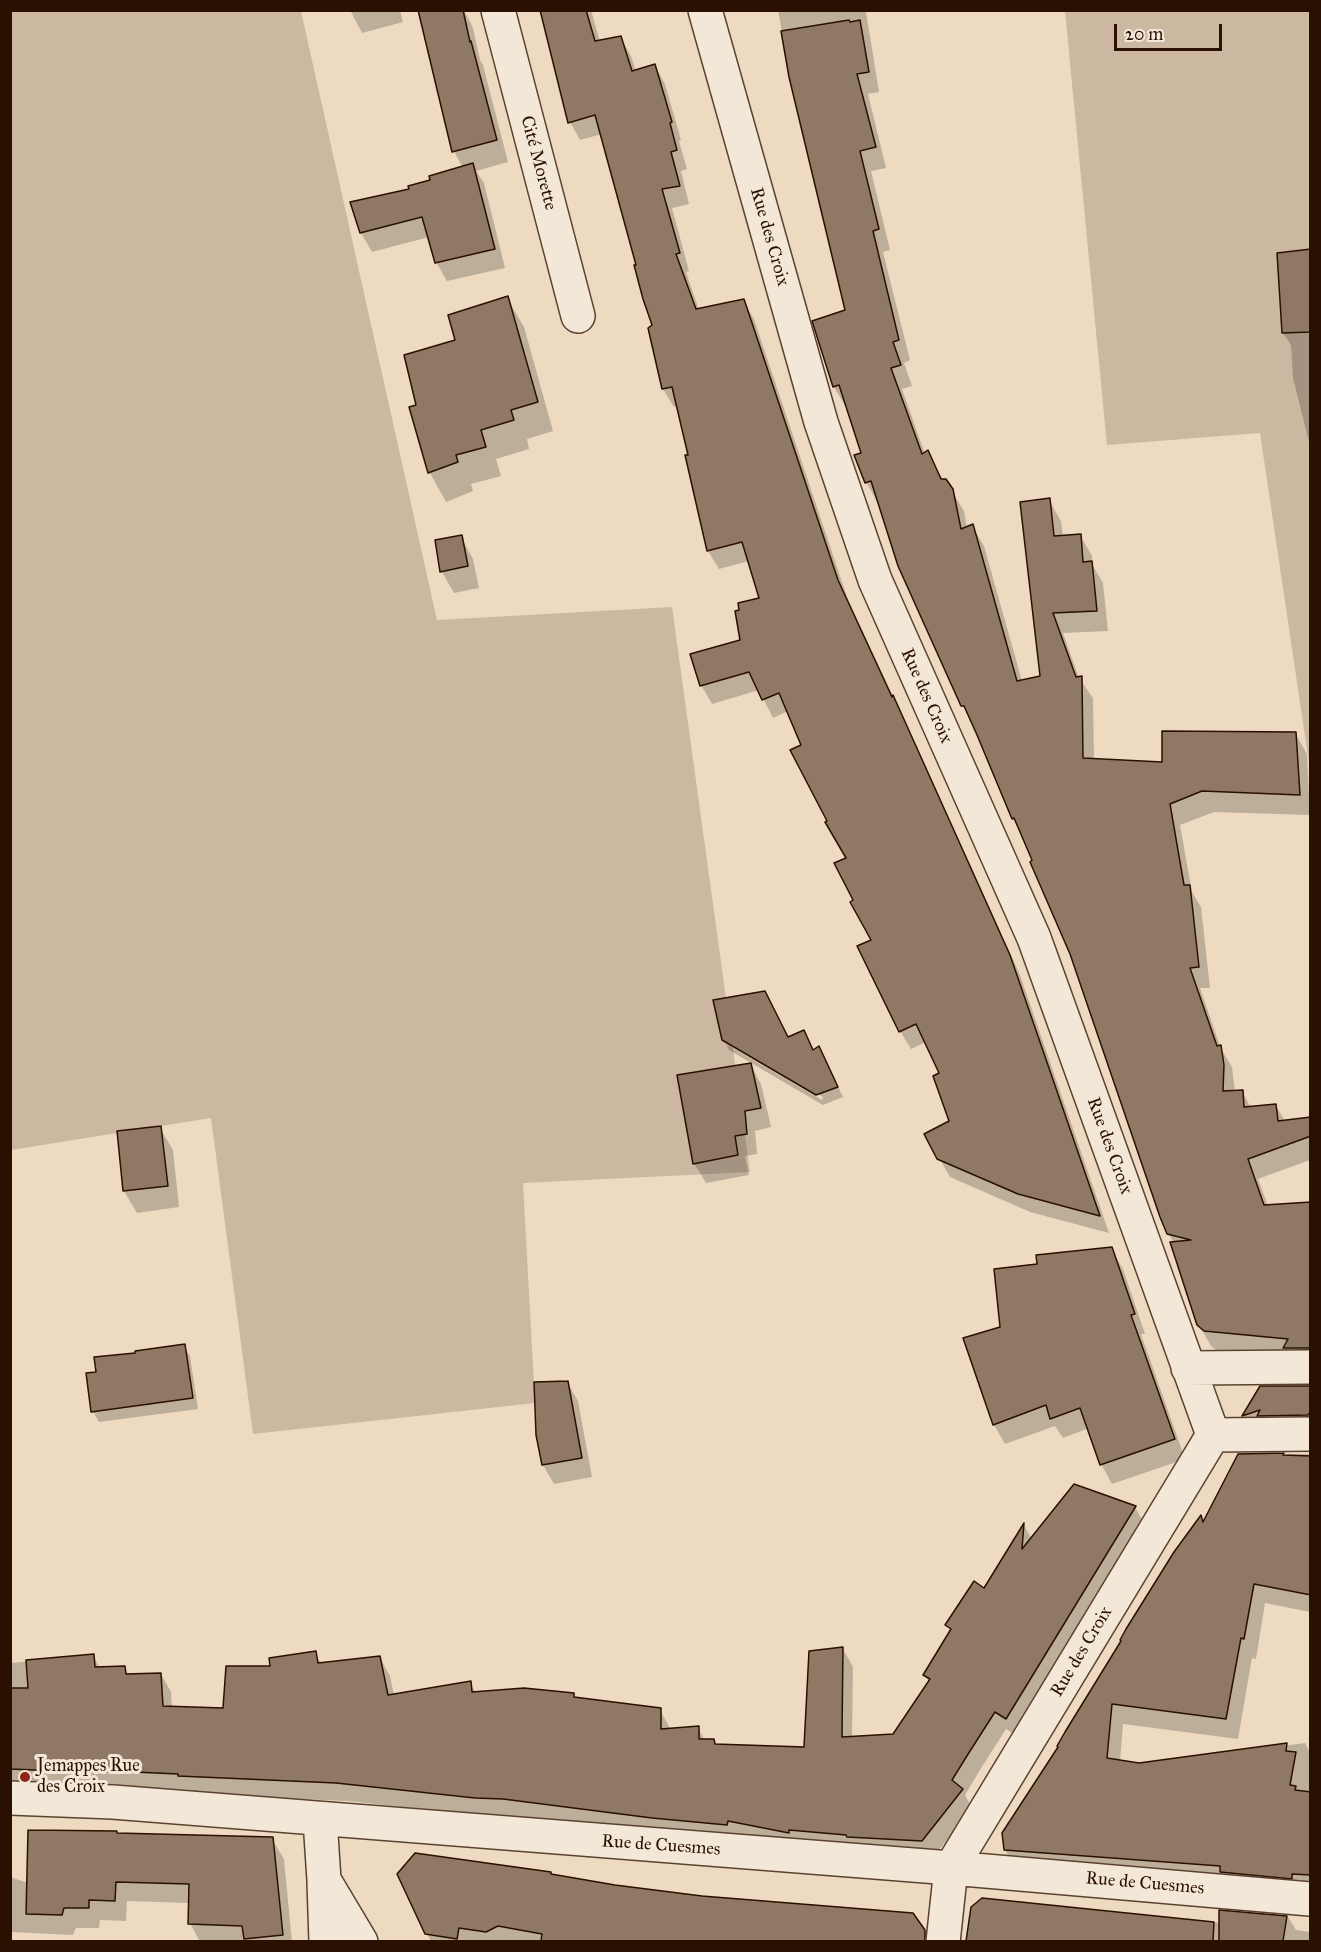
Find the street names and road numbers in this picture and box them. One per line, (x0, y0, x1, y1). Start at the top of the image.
street label: Cité Morette (515, 113, 561, 213)
street label: Rue des Croix (745, 185, 793, 289)
street label: Rue des Croix (895, 645, 957, 747)
street label: Rue des Croix (1081, 1095, 1137, 1197)
street label: Rue des Croix (1047, 1603, 1117, 1701)
street label: Rue de Cuesmes (601, 1831, 721, 1861)
street label: Rue de Cuesmes (1085, 1868, 1205, 1900)

